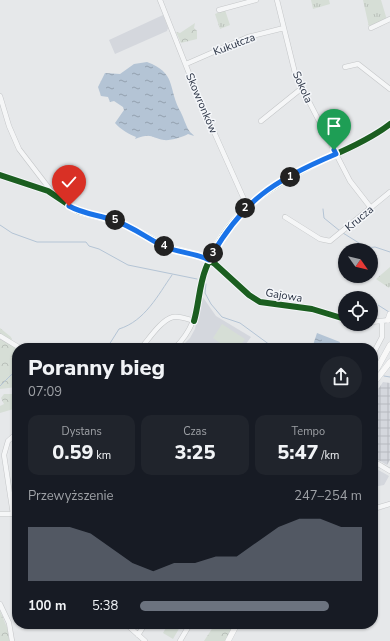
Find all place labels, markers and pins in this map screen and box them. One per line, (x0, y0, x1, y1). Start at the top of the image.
pin (317, 109, 351, 150)
pin (52, 165, 86, 206)
pin: 1 (280, 167, 300, 187)
pin: 2 (235, 198, 255, 218)
pin: 5 (105, 210, 125, 230)
pin: 4 (154, 236, 174, 256)
pin: 3 (203, 243, 223, 263)

